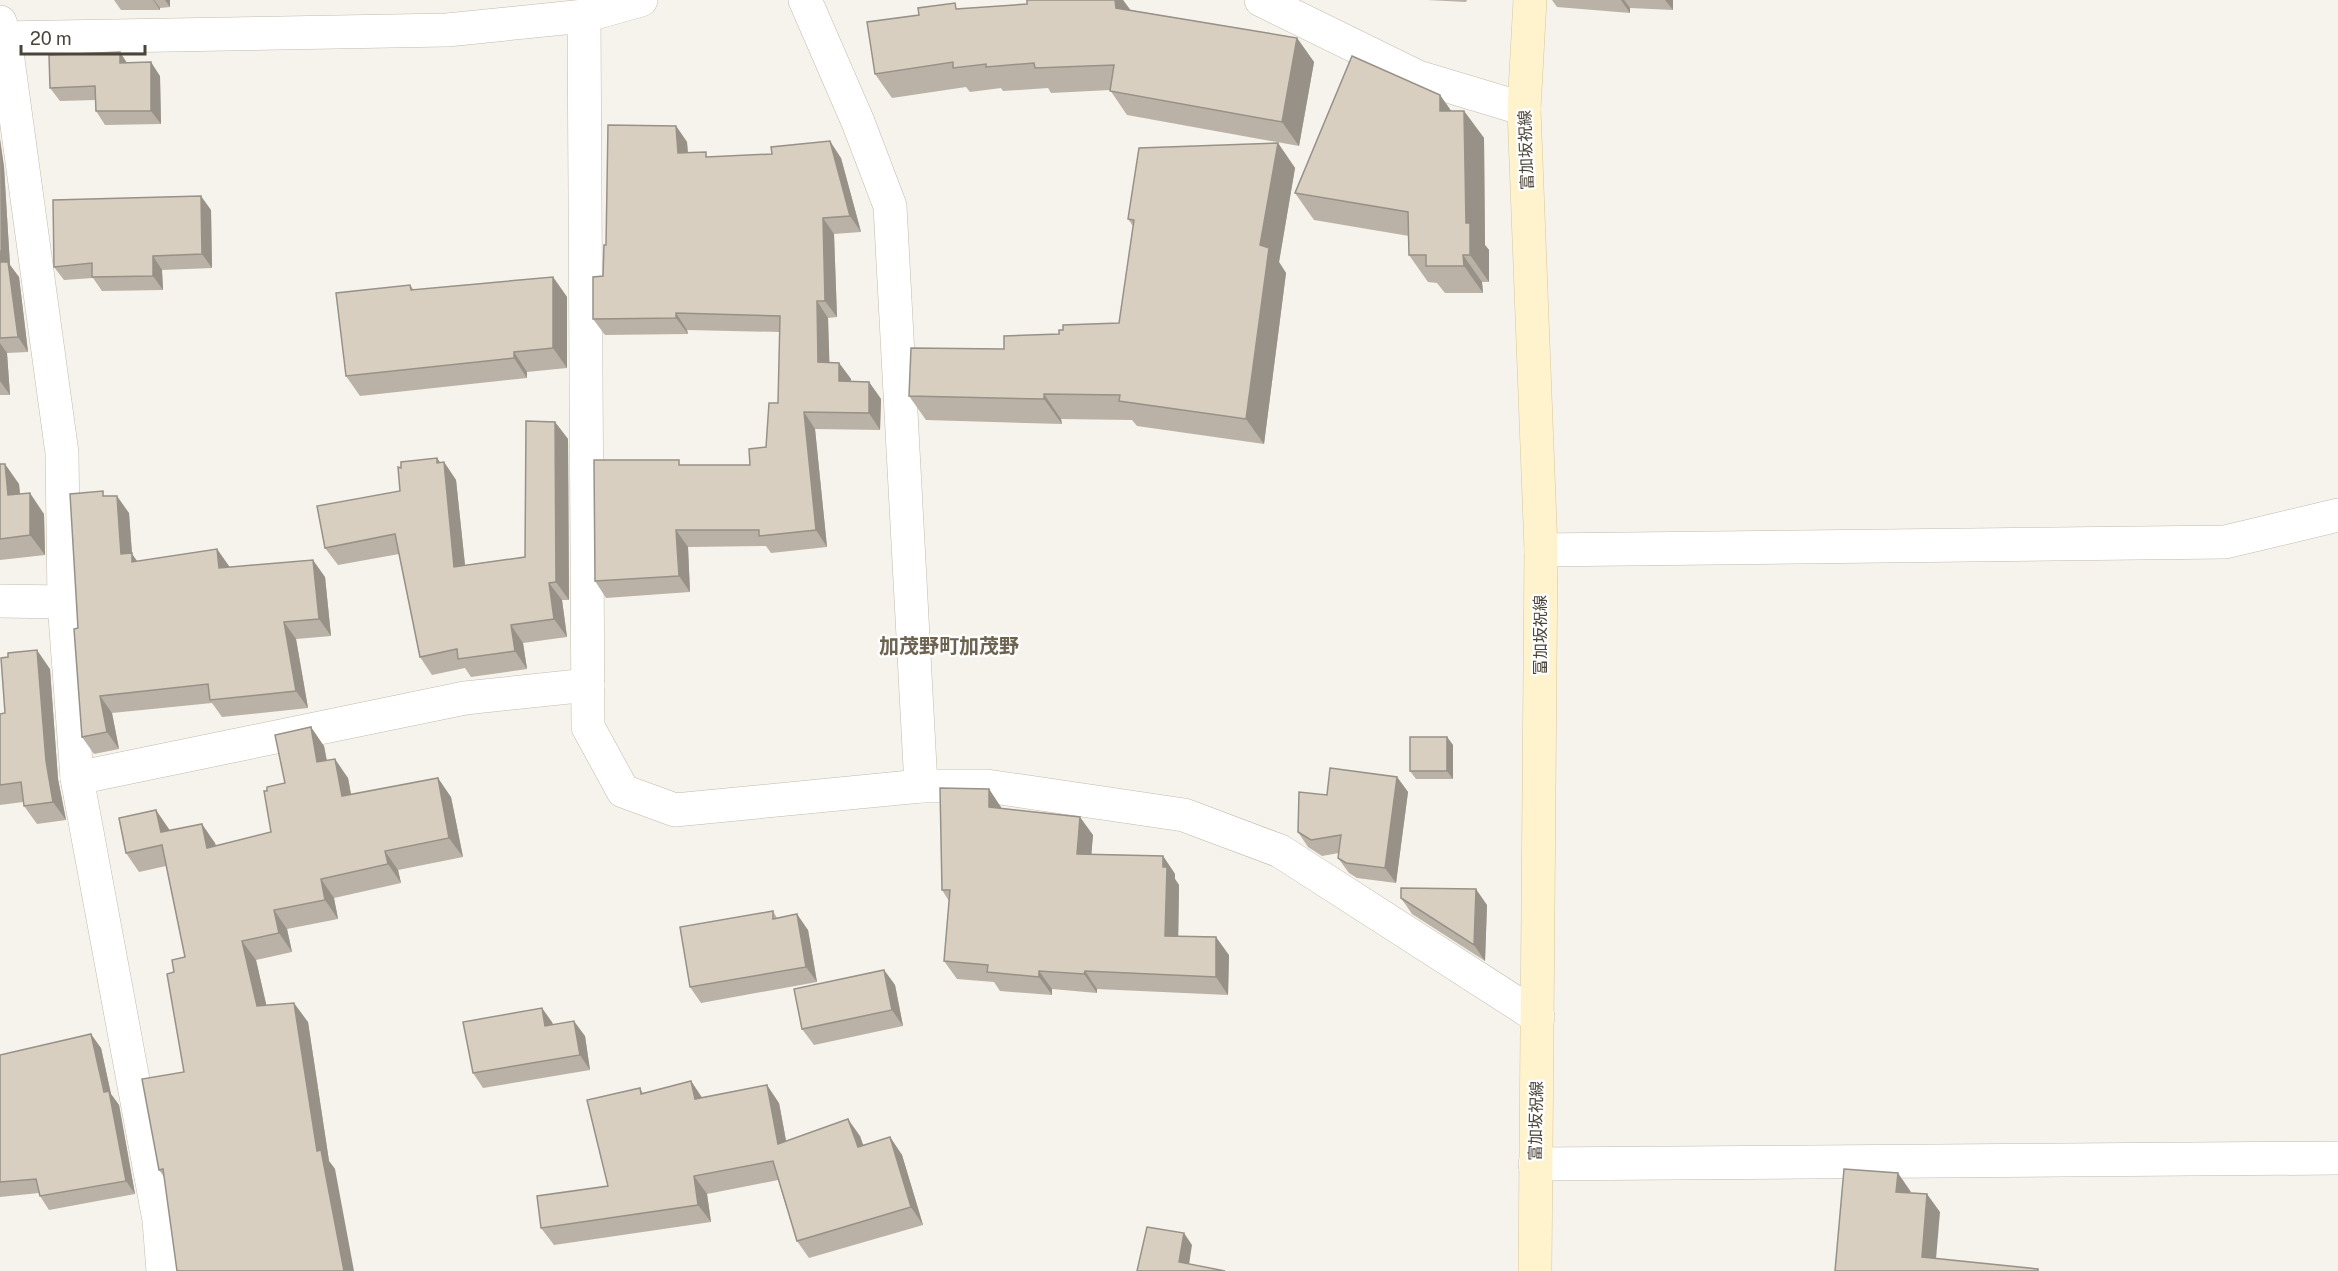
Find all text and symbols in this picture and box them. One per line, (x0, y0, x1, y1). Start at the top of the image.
scale bar (21, 18, 146, 56)
text: 20 m (30, 28, 72, 49)
street label: 富加坂祝線 (1515, 110, 1537, 190)
street label: 富加坂祝線 (1531, 595, 1550, 675)
district label: 加茂野町加茂野 (879, 634, 1019, 658)
street label: 富加坂祝線 (1526, 1081, 1546, 1161)

